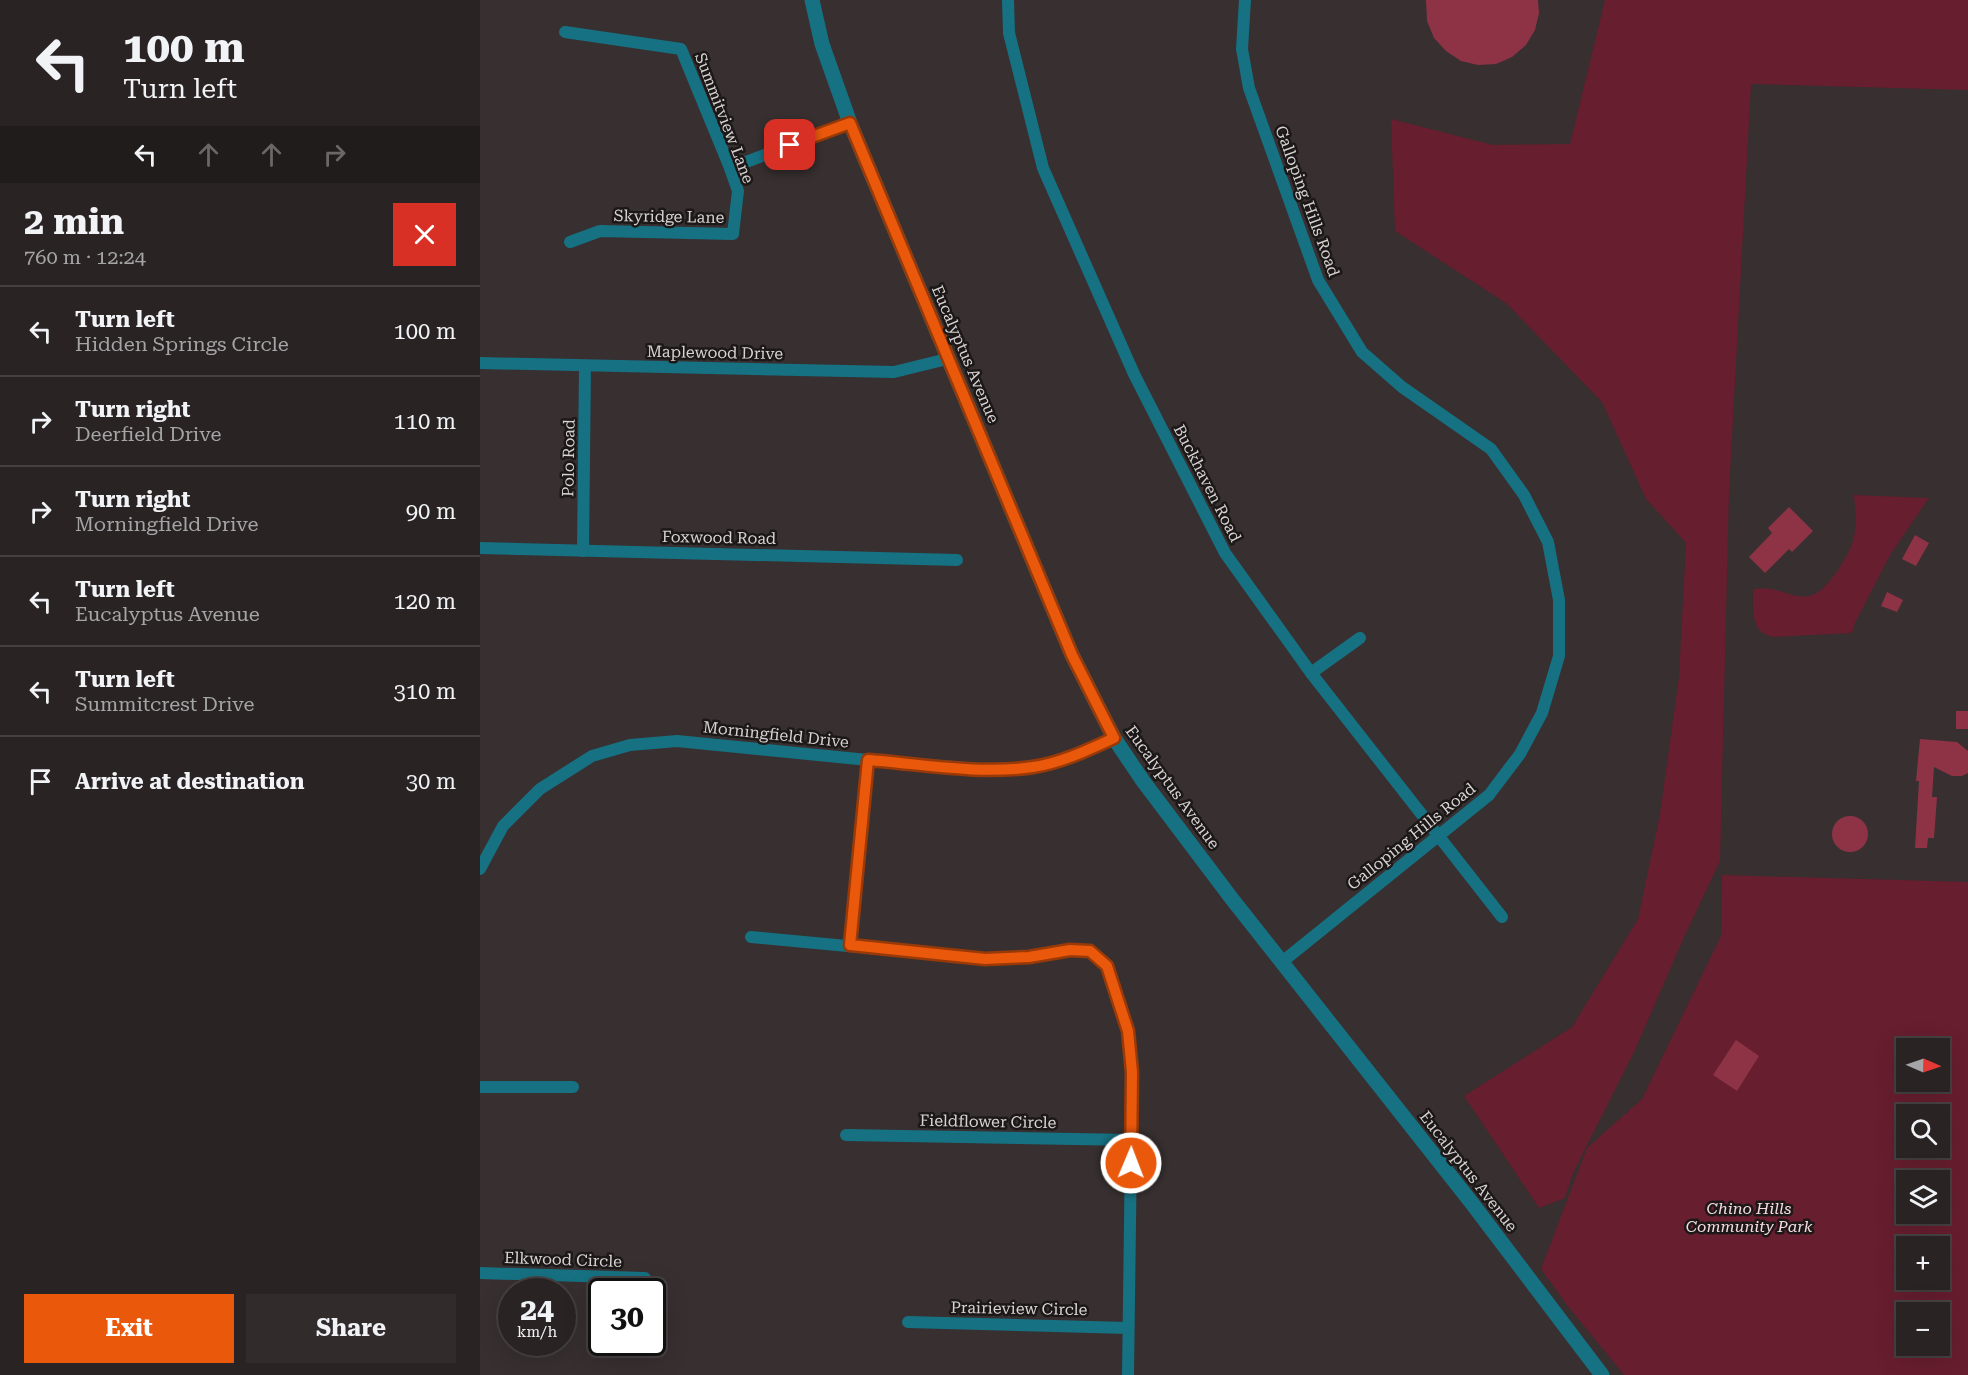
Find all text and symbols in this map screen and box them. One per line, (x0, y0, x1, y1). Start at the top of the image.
text: 100 m (123, 23, 245, 72)
icon: left (24, 24, 102, 102)
street label: Summitview Lane (691, 50, 758, 186)
text: Turn left (123, 73, 237, 105)
pin (764, 119, 815, 170)
street label: Galloping Hills Road (1271, 123, 1344, 279)
icon: arrive (773, 128, 806, 161)
icon: left (129, 138, 162, 171)
icon: ahead (192, 138, 225, 171)
icon: ahead (255, 138, 288, 171)
icon: right (318, 138, 351, 171)
text: 2 min (24, 201, 124, 243)
button: close (393, 203, 456, 266)
street label: Skyridge Lane (613, 206, 725, 227)
text: 760 m · 12:24 (24, 245, 146, 269)
street label: Eucalyptus Avenue (928, 282, 1003, 426)
text: Turn left (75, 307, 175, 332)
icon: left (24, 315, 57, 348)
text: 100 m (393, 319, 456, 344)
text: Hidden Springs Circle (75, 332, 289, 356)
street label: Maplewood Drive (647, 342, 784, 363)
text: Turn right (75, 397, 190, 422)
icon: right (24, 405, 57, 438)
text: 110 m (393, 409, 456, 434)
street label: Polo Road (558, 419, 579, 497)
street label: Buckhaven Road (1170, 421, 1245, 545)
text: Deerfield Drive (75, 422, 221, 446)
text: Turn right (75, 487, 190, 512)
icon: right (24, 495, 57, 528)
text: 90 m (406, 499, 456, 524)
text: Morningfield Drive (75, 512, 258, 536)
street label: Foxwood Road (662, 527, 776, 548)
text: Turn left (75, 577, 175, 602)
icon: left (24, 585, 57, 618)
text: 120 m (393, 589, 456, 614)
text: Eucalyptus Avenue (75, 602, 260, 626)
text: Turn left (75, 667, 175, 692)
icon: left (24, 675, 57, 708)
text: 310 m (393, 679, 456, 704)
text: Summitcrest Drive (75, 692, 254, 716)
street label: Morningfield Drive (702, 717, 850, 752)
street label: Eucalyptus Avenue (1121, 722, 1224, 853)
icon: arrive (24, 765, 57, 798)
text: Arrive at destination (75, 769, 304, 794)
text: 30 m (406, 769, 456, 794)
street label: Galloping Hills Road (1343, 779, 1479, 894)
north arrow (1896, 1038, 1950, 1092)
map controls (1896, 1038, 1950, 1356)
button: search (1896, 1104, 1950, 1158)
street label: Eucalyptus Avenue (1416, 1107, 1522, 1236)
street label: Fieldflower Circle (919, 1111, 1057, 1132)
position arrow (1099, 1131, 1163, 1195)
button: layers (1896, 1170, 1950, 1224)
park label: Chino Hills Community Park (1686, 1199, 1813, 1236)
button: + (1896, 1236, 1950, 1290)
street label: Elkwood Circle (504, 1248, 622, 1271)
speed limit sign: 30 (588, 1278, 666, 1356)
text: 24 (520, 1292, 554, 1327)
button: Exit (24, 1294, 234, 1363)
button: Share (246, 1294, 456, 1363)
street label: Prairieview Circle (950, 1298, 1088, 1319)
button: − (1896, 1302, 1950, 1356)
text: km/h (517, 1323, 557, 1341)

